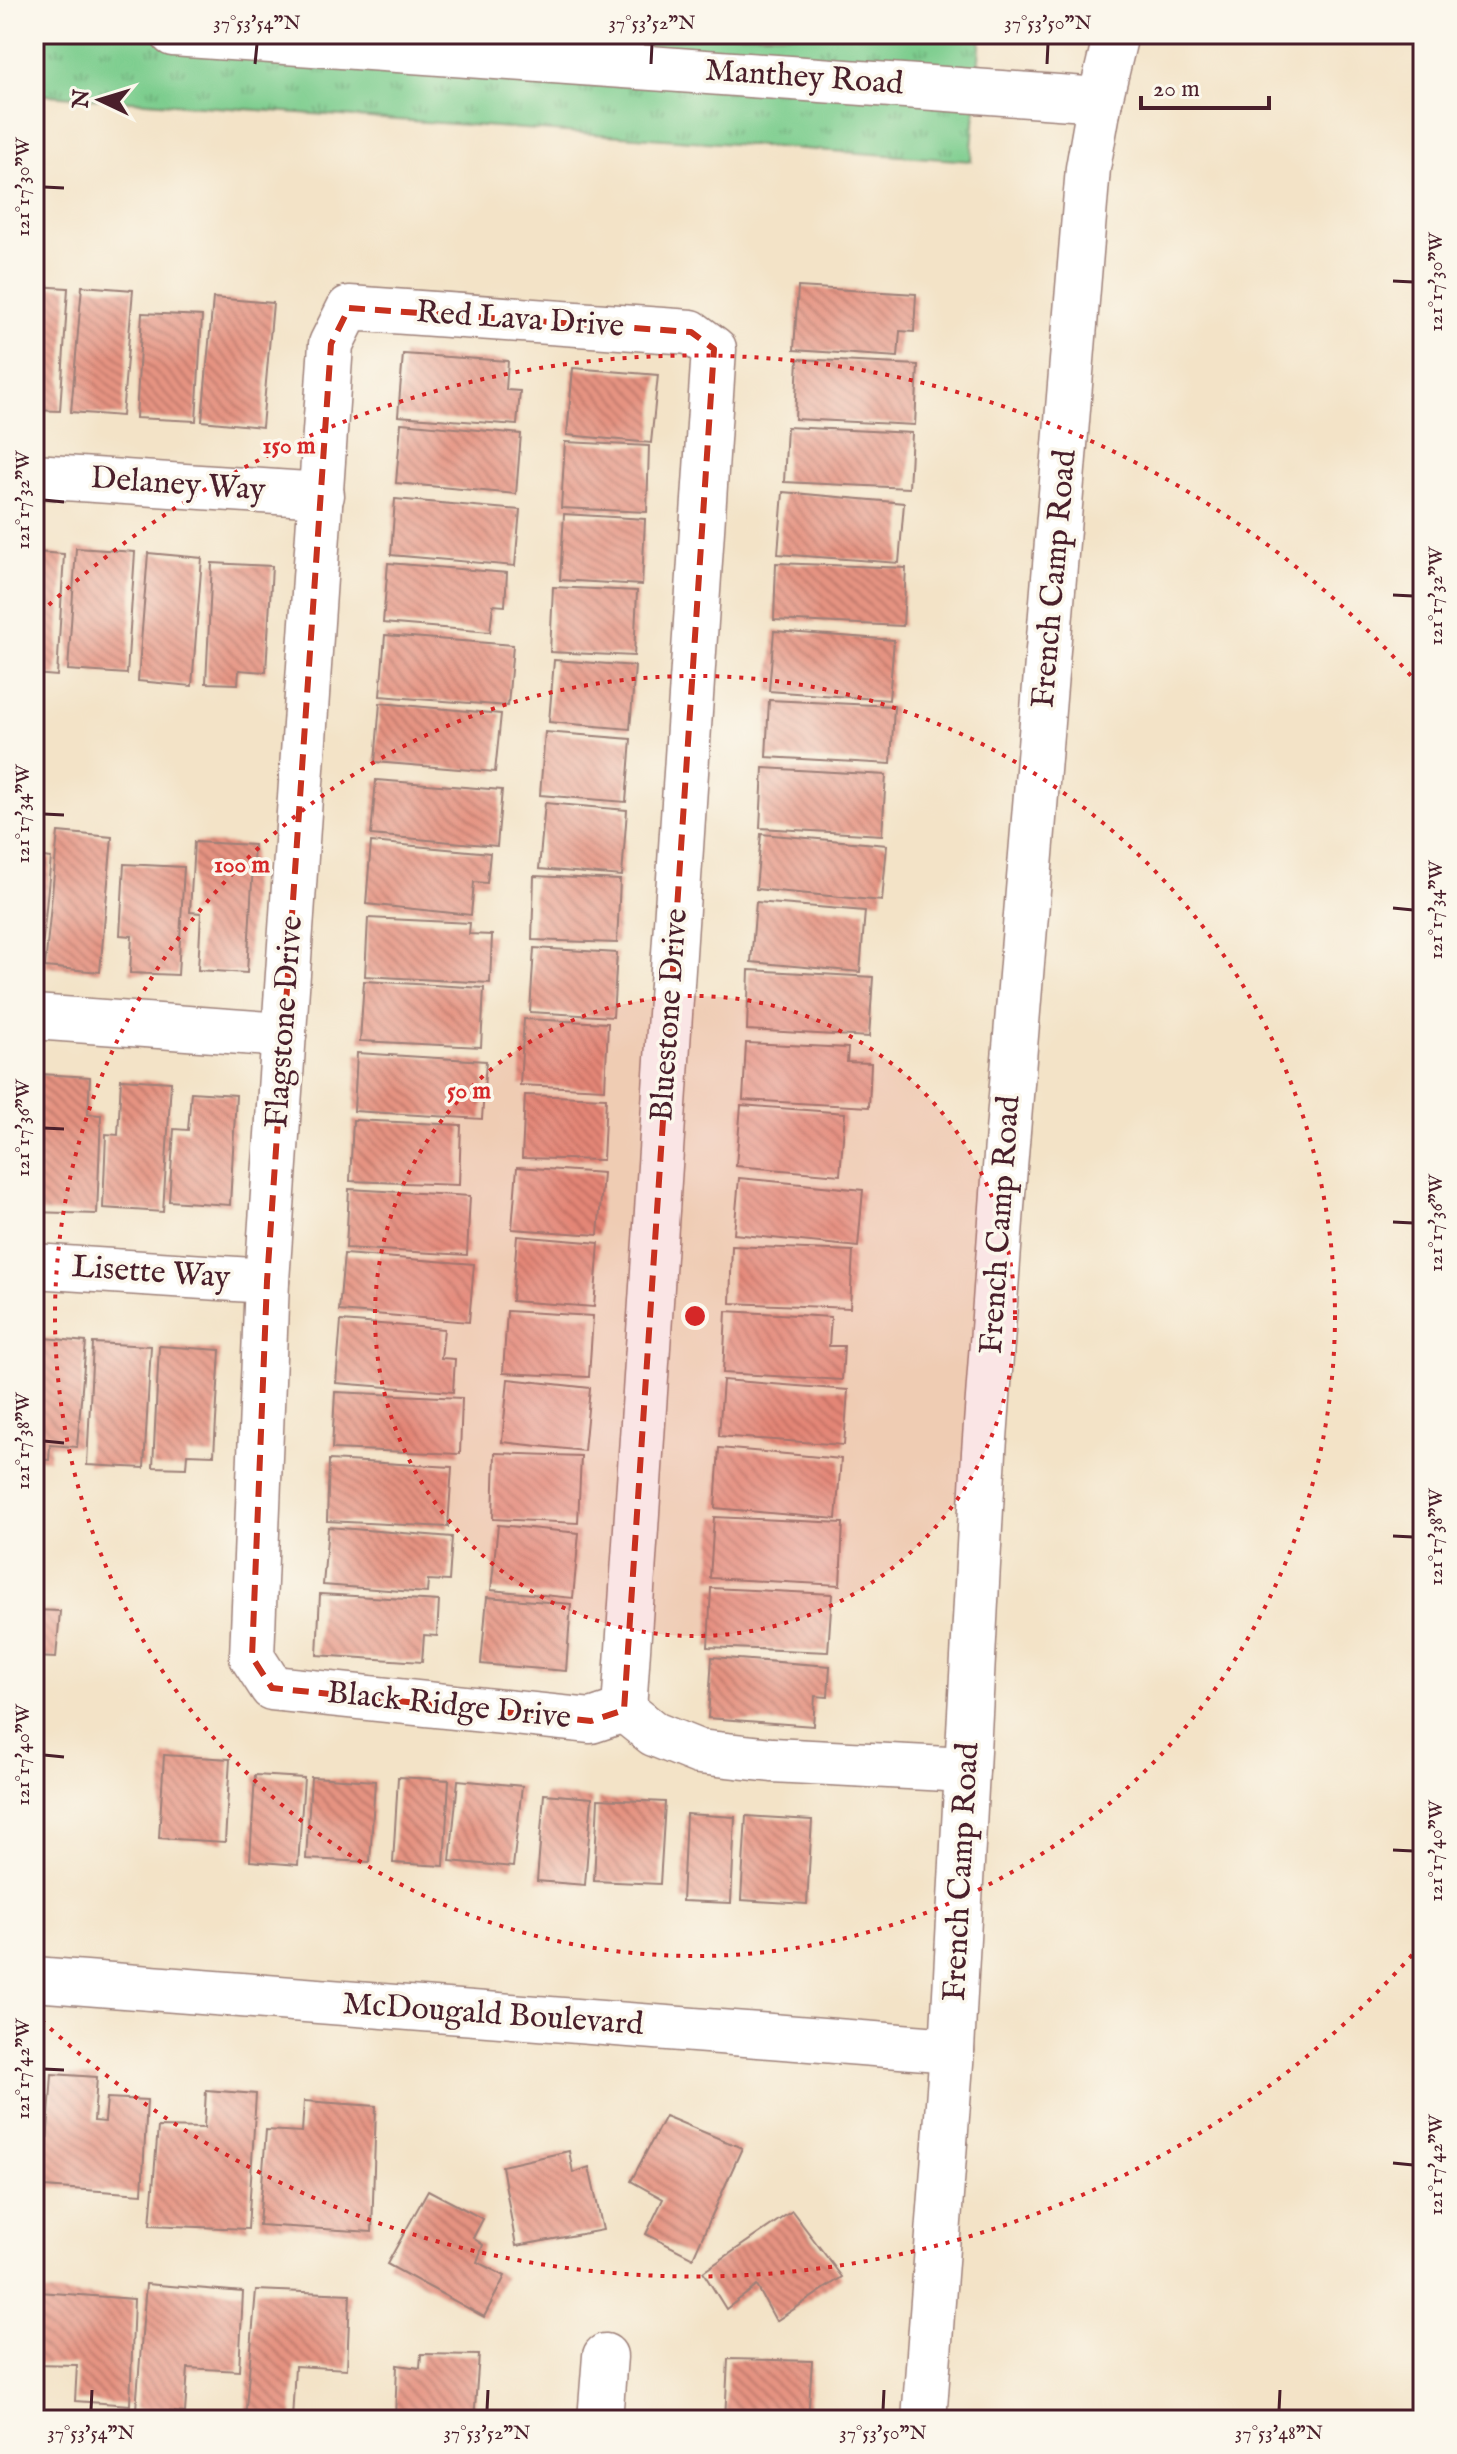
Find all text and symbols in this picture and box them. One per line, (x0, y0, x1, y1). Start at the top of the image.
text: 37°53'54"N (213, 11, 301, 36)
text: 37°53'52"N (608, 11, 696, 36)
text: 37°53'50"N (1004, 11, 1092, 36)
street label: Manthey Road (704, 51, 905, 105)
north arrow (60, 60, 140, 140)
scale bar (1141, 60, 1269, 110)
text: 20 m (1153, 74, 1200, 105)
text: N (67, 88, 97, 110)
text: 121°17'30"W (11, 136, 36, 237)
text: 121°17'30"W (1424, 231, 1449, 332)
street label: Red Lava Drive (415, 292, 625, 348)
text: 150 m (262, 431, 316, 462)
street label: French Camp Road (1023, 447, 1087, 710)
text: 121°17'32"W (11, 450, 36, 549)
street label: Delaney Way (89, 458, 267, 512)
text: 121°17'32"W (1424, 546, 1449, 645)
text: 121°17'34"W (11, 763, 36, 864)
text: 100 m (214, 850, 271, 881)
text: 121°17'34"W (1424, 859, 1449, 960)
street label: Bluestone Drive (642, 907, 698, 1123)
street label: Flagstone Drive (257, 914, 313, 1130)
text: 50 m (447, 1076, 492, 1107)
text: 121°17'36"W (11, 1078, 36, 1177)
street label: French Camp Road (972, 1093, 1031, 1356)
text: 121°17'36"W (1424, 1173, 1449, 1272)
street label: Lisette Way (70, 1247, 232, 1299)
centre of rings (681, 1302, 709, 1330)
text: 121°17'38"W (11, 1391, 36, 1490)
text: 121°17'38"W (1424, 1487, 1449, 1586)
street label: Black Ridge Drive (325, 1673, 573, 1739)
text: 121°17'40"W (11, 1703, 36, 1806)
street label: French Camp Road (935, 1741, 989, 2002)
text: 121°17'40"W (1424, 1799, 1449, 1902)
street label: McDougald Boulevard (341, 1984, 646, 2046)
text: 121°17'42"W (11, 2018, 36, 2120)
text: 121°17'42"W (1424, 2114, 1449, 2216)
text: 37°53'54"N (47, 2421, 135, 2446)
text: 37°53'52"N (443, 2421, 531, 2446)
text: 37°53'50"N (839, 2421, 927, 2446)
text: 37°53'48"N (1235, 2421, 1323, 2446)

